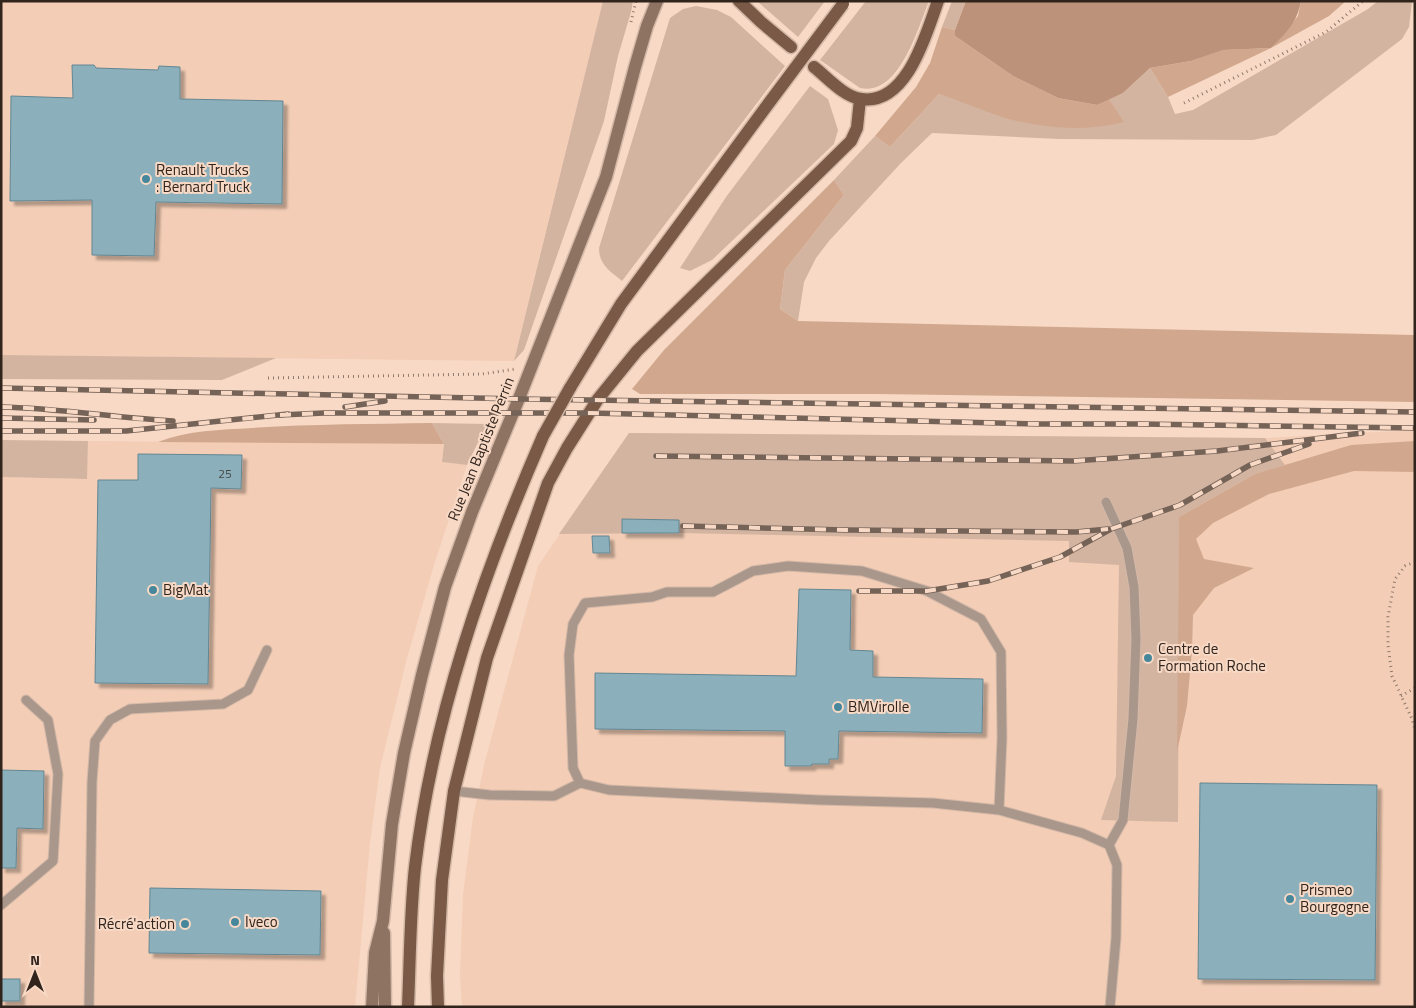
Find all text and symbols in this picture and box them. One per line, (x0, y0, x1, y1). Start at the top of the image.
place label: Renault Trucks : Bernard Truck (156, 158, 250, 198)
marker: Renault Trucks : Bernard Truck (140, 173, 152, 185)
street label: Rue Jean Baptiste Perrin (441, 374, 520, 524)
house number: 25 (218, 464, 232, 483)
place label: BigMat (163, 578, 209, 601)
marker: BigMat (147, 584, 159, 596)
place label: Centre de Formation Roche (1158, 637, 1266, 677)
marker: Centre de Formation Roche (1142, 652, 1154, 664)
place label: BMVirolle (848, 695, 909, 718)
marker: BMVirolle (832, 701, 844, 713)
place label: Prismeo Bourgogne (1300, 878, 1369, 918)
marker: Prismeo Bourgogne (1284, 893, 1296, 905)
place label: Iveco (245, 910, 278, 933)
place label: Récré'action (98, 912, 175, 935)
marker: Iveco (229, 916, 241, 928)
marker: Récré'action (179, 918, 191, 930)
north arrow (10, 948, 60, 998)
text: N (30, 949, 40, 970)

